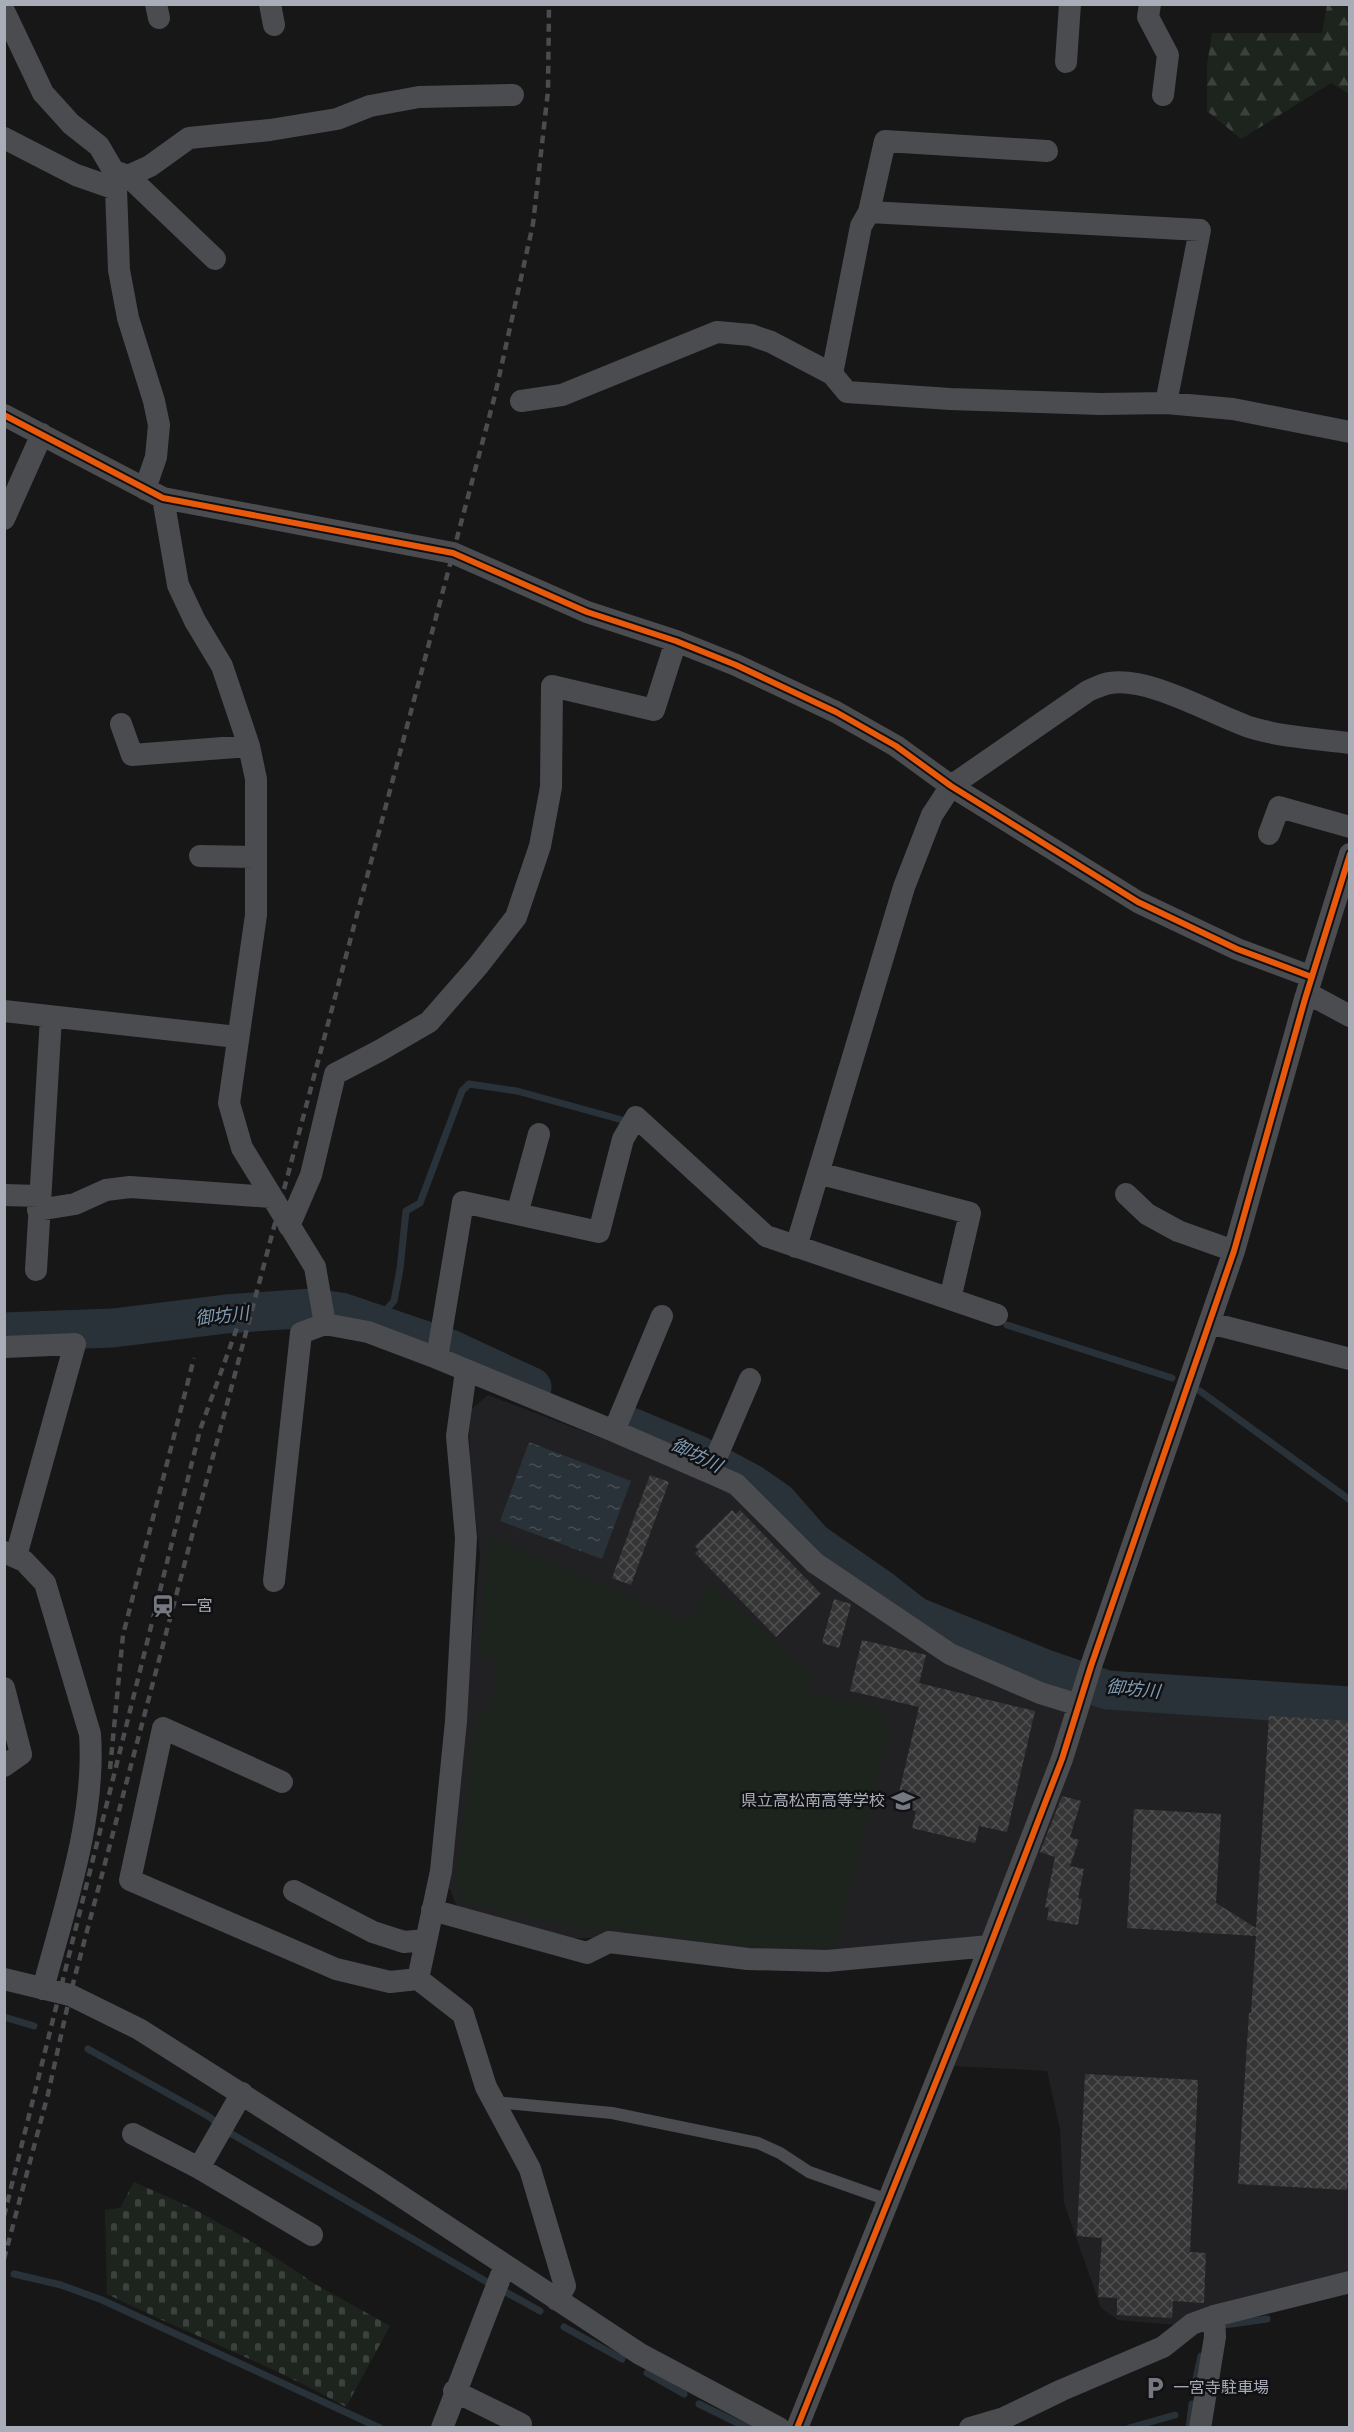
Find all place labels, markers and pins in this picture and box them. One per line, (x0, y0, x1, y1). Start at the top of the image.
station icon: 一宮 (150, 1593, 176, 1619)
place label: 一宮 (181, 1598, 213, 1614)
school or university icon: 県立高松南高等学校 (890, 1788, 916, 1814)
place label: 県立高松南高等学校 (741, 1792, 885, 1809)
parking icon: 一宮寺駐車場 (1142, 2375, 1168, 2401)
place label: 一宮寺駐車場 (1173, 2379, 1269, 2396)

